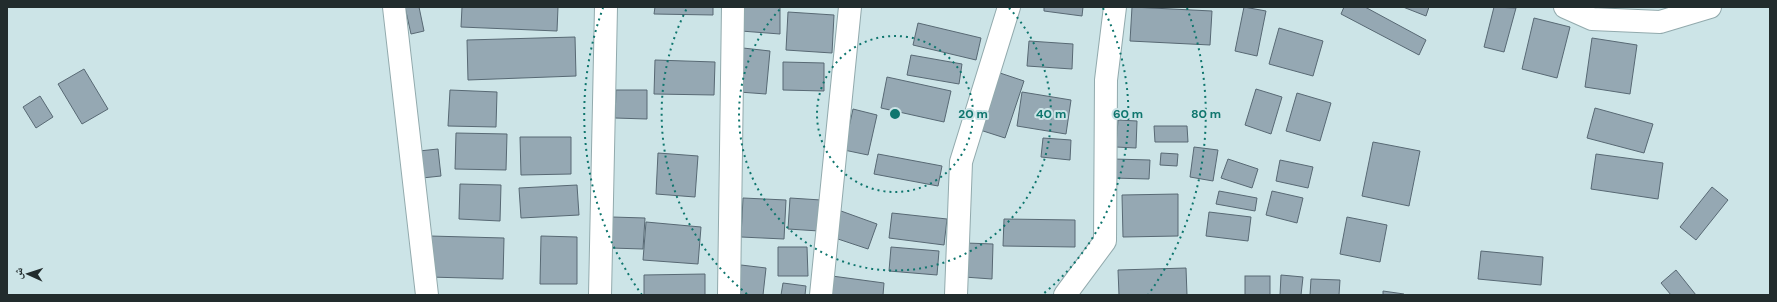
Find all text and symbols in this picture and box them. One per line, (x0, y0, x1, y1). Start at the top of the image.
text: 20 m (958, 106, 988, 122)
text: 40 m (1036, 106, 1066, 122)
text: 60 m (1113, 106, 1143, 122)
text: 80 m (1191, 106, 1221, 122)
centre of rings (888, 107, 902, 121)
north arrow (8, 254, 48, 294)
text: ش (11, 267, 26, 280)

